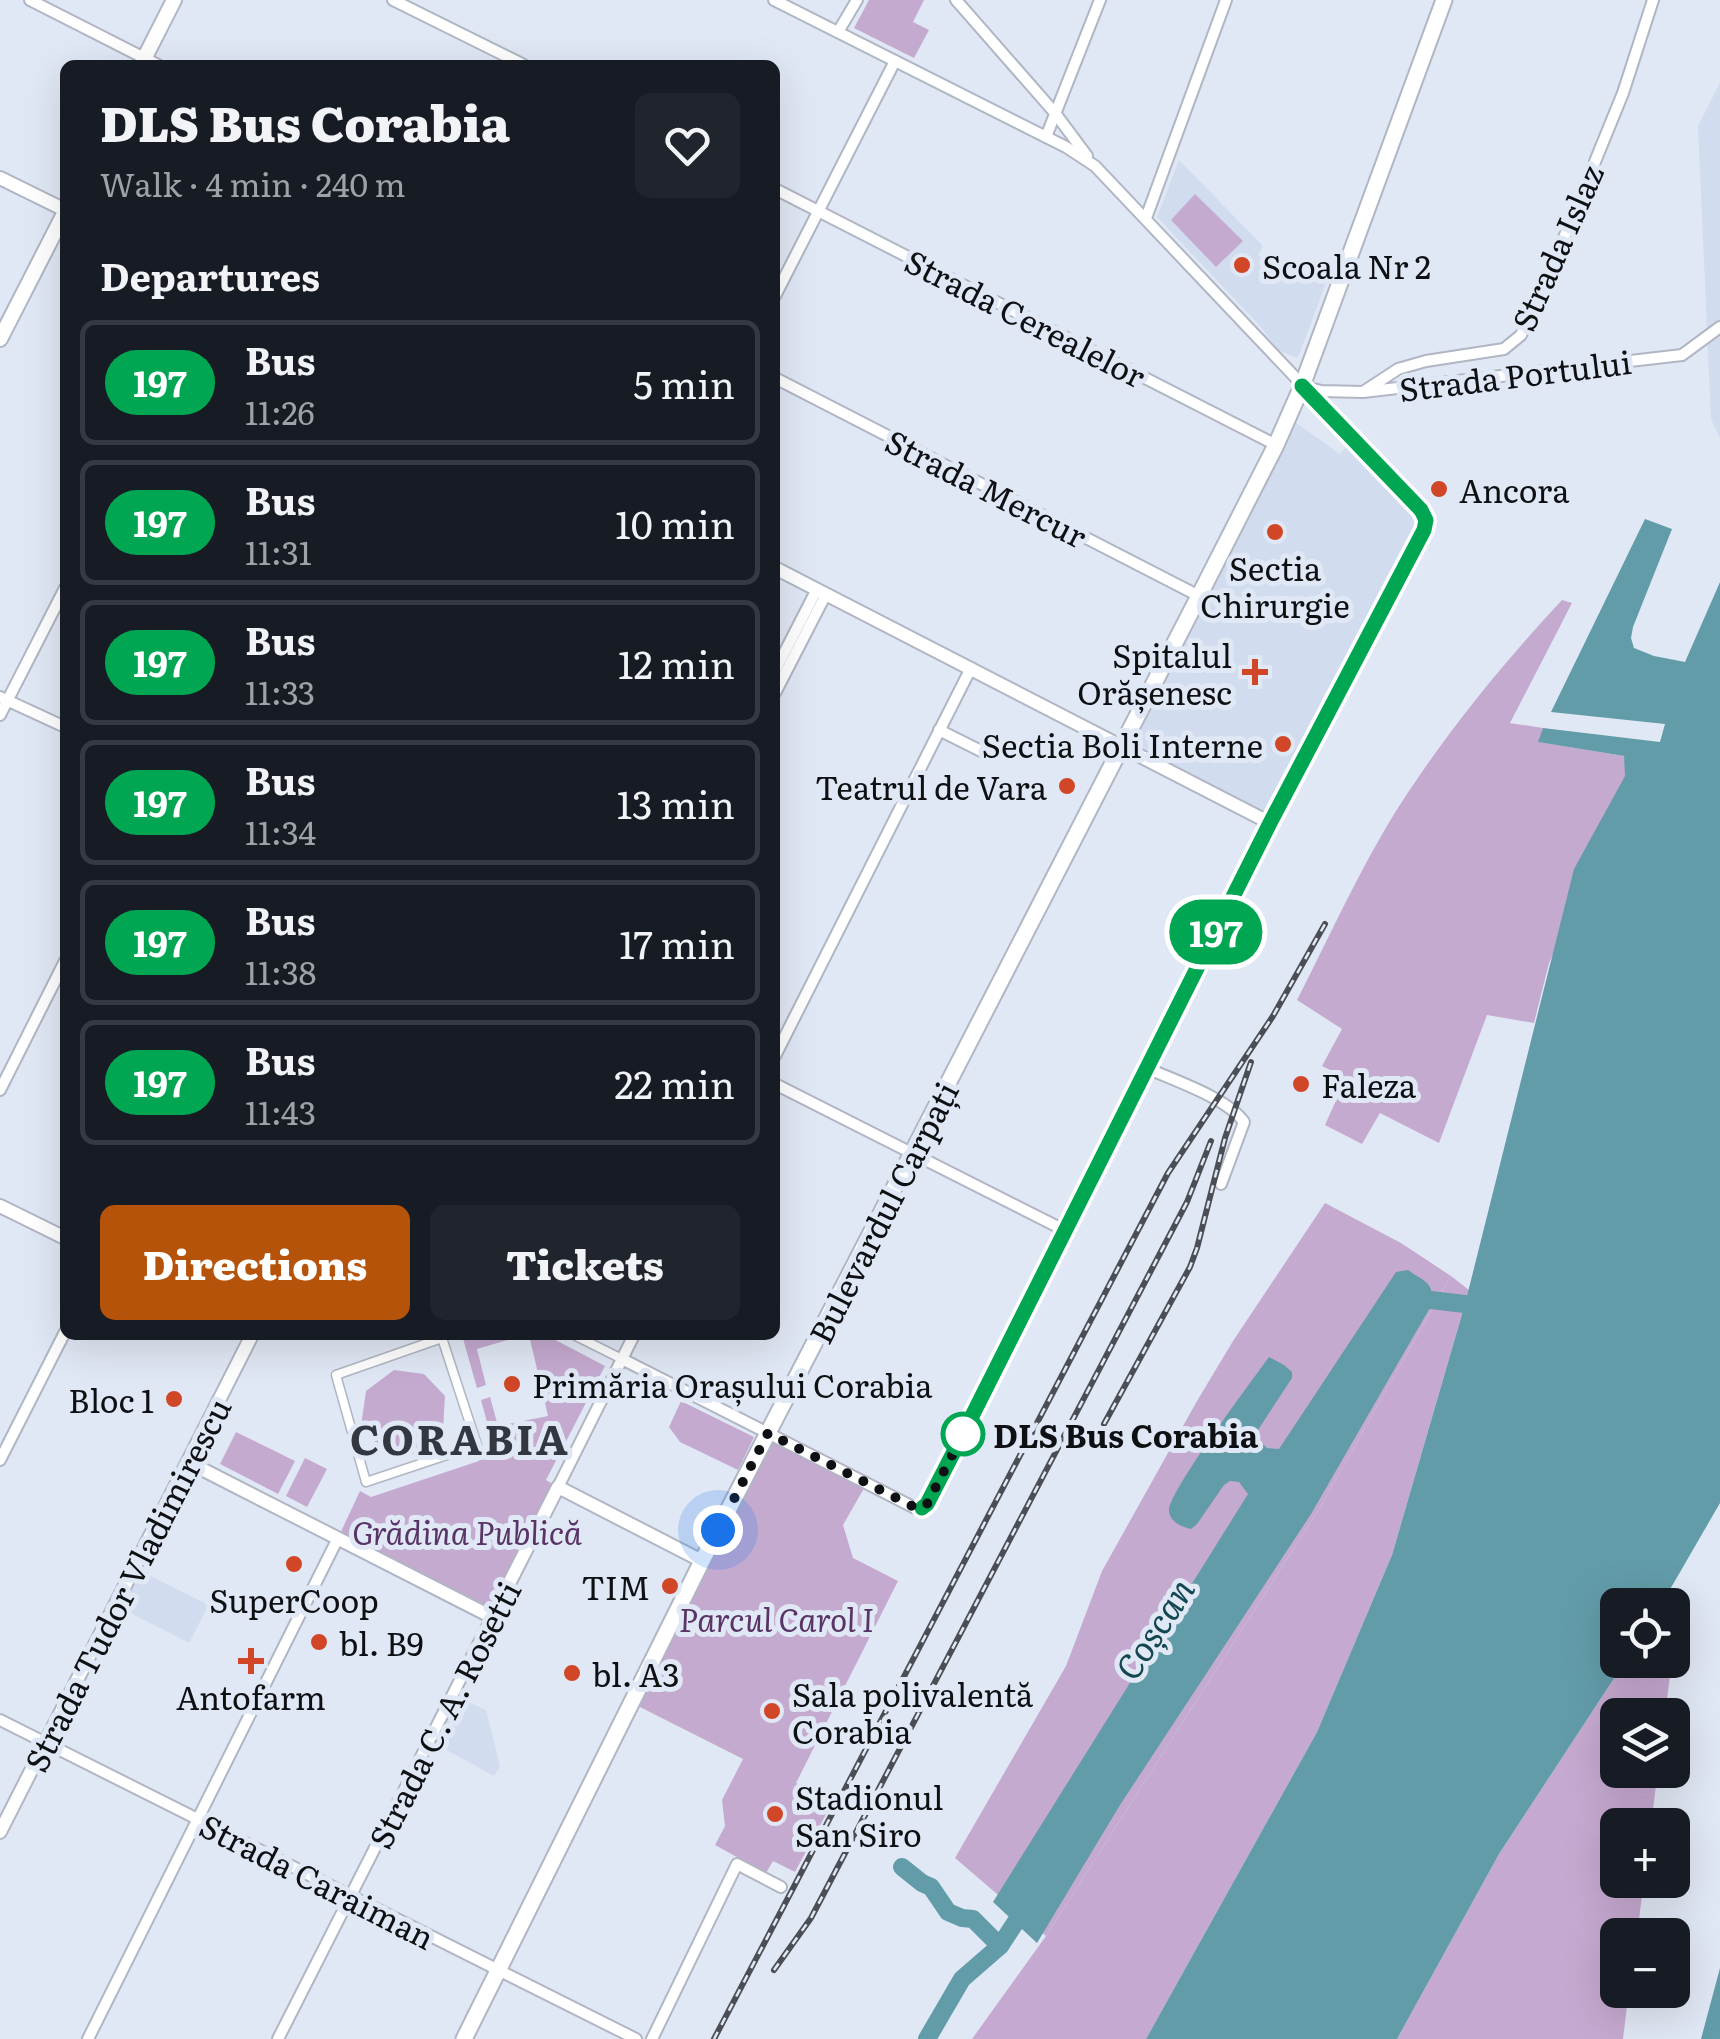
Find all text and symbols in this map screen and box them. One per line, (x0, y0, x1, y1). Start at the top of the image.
text: DLS Bus Corabia (100, 86, 510, 157)
button: heart (635, 93, 740, 198)
street label: Strada Islaz (1498, 156, 1614, 338)
text: Walk · 4 min · 240 m (100, 159, 406, 207)
street label: Strada Cerealelor (897, 236, 1155, 398)
place label: Scoala Nr 2 (1262, 241, 1431, 289)
text: Departures (100, 246, 320, 303)
marker: Scoala Nr 2 (1231, 254, 1253, 276)
text: Bus (245, 330, 316, 387)
street label: Strada Portului (1396, 336, 1634, 412)
text: 5 min (633, 354, 735, 411)
text: 197 (133, 356, 187, 408)
text: 11:26 (245, 387, 315, 435)
street label: Strada Mercur (878, 416, 1096, 558)
place label: Ancora (1459, 465, 1570, 513)
text: Bus (245, 470, 316, 527)
marker: Ancora (1428, 478, 1450, 500)
text: 10 min (615, 494, 735, 551)
text: 197 (133, 496, 187, 548)
marker: Sectia Chirurgie (1264, 521, 1286, 543)
text: 11:31 (245, 527, 312, 575)
place label: Sectia Chirurgie (1200, 543, 1350, 628)
text: Bus (245, 610, 316, 667)
place label: Spitalul Orășenesc (1077, 630, 1232, 715)
text: 12 min (618, 634, 735, 691)
text: 197 (133, 636, 187, 688)
marker: Spitalul Orășenesc (1242, 659, 1268, 685)
text: 11:33 (245, 667, 315, 715)
place label: Sectia Boli Interne (982, 720, 1263, 768)
marker: Sectia Boli Interne (1272, 733, 1294, 755)
text: Bus (245, 750, 316, 807)
place label: Teatrul de Vara (815, 762, 1048, 810)
text: 13 min (617, 774, 735, 831)
marker: Teatrul de Vara (1056, 775, 1078, 797)
text: 197 (133, 776, 187, 828)
text: 11:34 (245, 807, 316, 855)
text: Bus (245, 890, 316, 947)
line badge: 197 (1158, 900, 1274, 964)
text: 197 (1189, 906, 1243, 958)
text: 17 min (619, 914, 735, 971)
text: 197 (133, 916, 187, 968)
text: 11:38 (245, 947, 316, 995)
text: Bus (245, 1030, 316, 1087)
text: 22 min (614, 1054, 735, 1111)
text: 197 (133, 1056, 187, 1108)
place label: Faleza (1321, 1060, 1417, 1108)
street label: Bulevardul Carpați (795, 1073, 969, 1351)
marker: Faleza (1290, 1073, 1312, 1095)
text: 11:43 (245, 1087, 316, 1135)
button: Directions (100, 1205, 410, 1320)
button: Tickets (430, 1205, 740, 1320)
place label: Primăria Orașului Corabia (532, 1360, 933, 1408)
marker: Primăria Orașului Corabia (501, 1373, 523, 1395)
place label: Bloc 1 (68, 1375, 154, 1423)
marker: Bloc 1 (163, 1388, 185, 1410)
street label: Strada Tudor Vladimirescu (11, 1389, 241, 1779)
district label: CORABIA (350, 1406, 570, 1468)
place label: DLS Bus Corabia (993, 1410, 1259, 1458)
marker: DLS Bus Corabia (942, 1413, 984, 1455)
your location (693, 1505, 743, 1555)
park label: Grădina Publică (352, 1507, 583, 1555)
marker: SuperCoop (283, 1553, 305, 1575)
place label: TIM (581, 1562, 650, 1610)
water label: Coșcan (1101, 1567, 1205, 1689)
street label: Strada C. A. Rosetti (355, 1572, 531, 1856)
place label: SuperCoop (209, 1575, 379, 1623)
marker: TIM (659, 1575, 681, 1597)
map controls (1600, 1588, 1690, 2008)
button: locate (1600, 1588, 1690, 1678)
park label: Parcul Carol I (679, 1594, 873, 1642)
place label: bl. B9 (339, 1618, 424, 1666)
marker: bl. B9 (308, 1631, 330, 1653)
place label: bl. A3 (592, 1649, 680, 1697)
marker: Antofarm (240, 1650, 262, 1672)
marker: bl. A3 (561, 1662, 583, 1684)
place label: Sala polivalentă Corabia (792, 1669, 1034, 1754)
place label: Antofarm (176, 1672, 326, 1720)
button: layers (1600, 1698, 1690, 1788)
marker: Sala polivalentă Corabia (761, 1700, 783, 1722)
place label: Stadionul San Siro (795, 1772, 944, 1857)
street label: Strada Caraiman (192, 1800, 444, 1960)
marker: Stadionul San Siro (764, 1803, 786, 1825)
button: + (1600, 1808, 1690, 1898)
button: − (1600, 1918, 1690, 2008)

